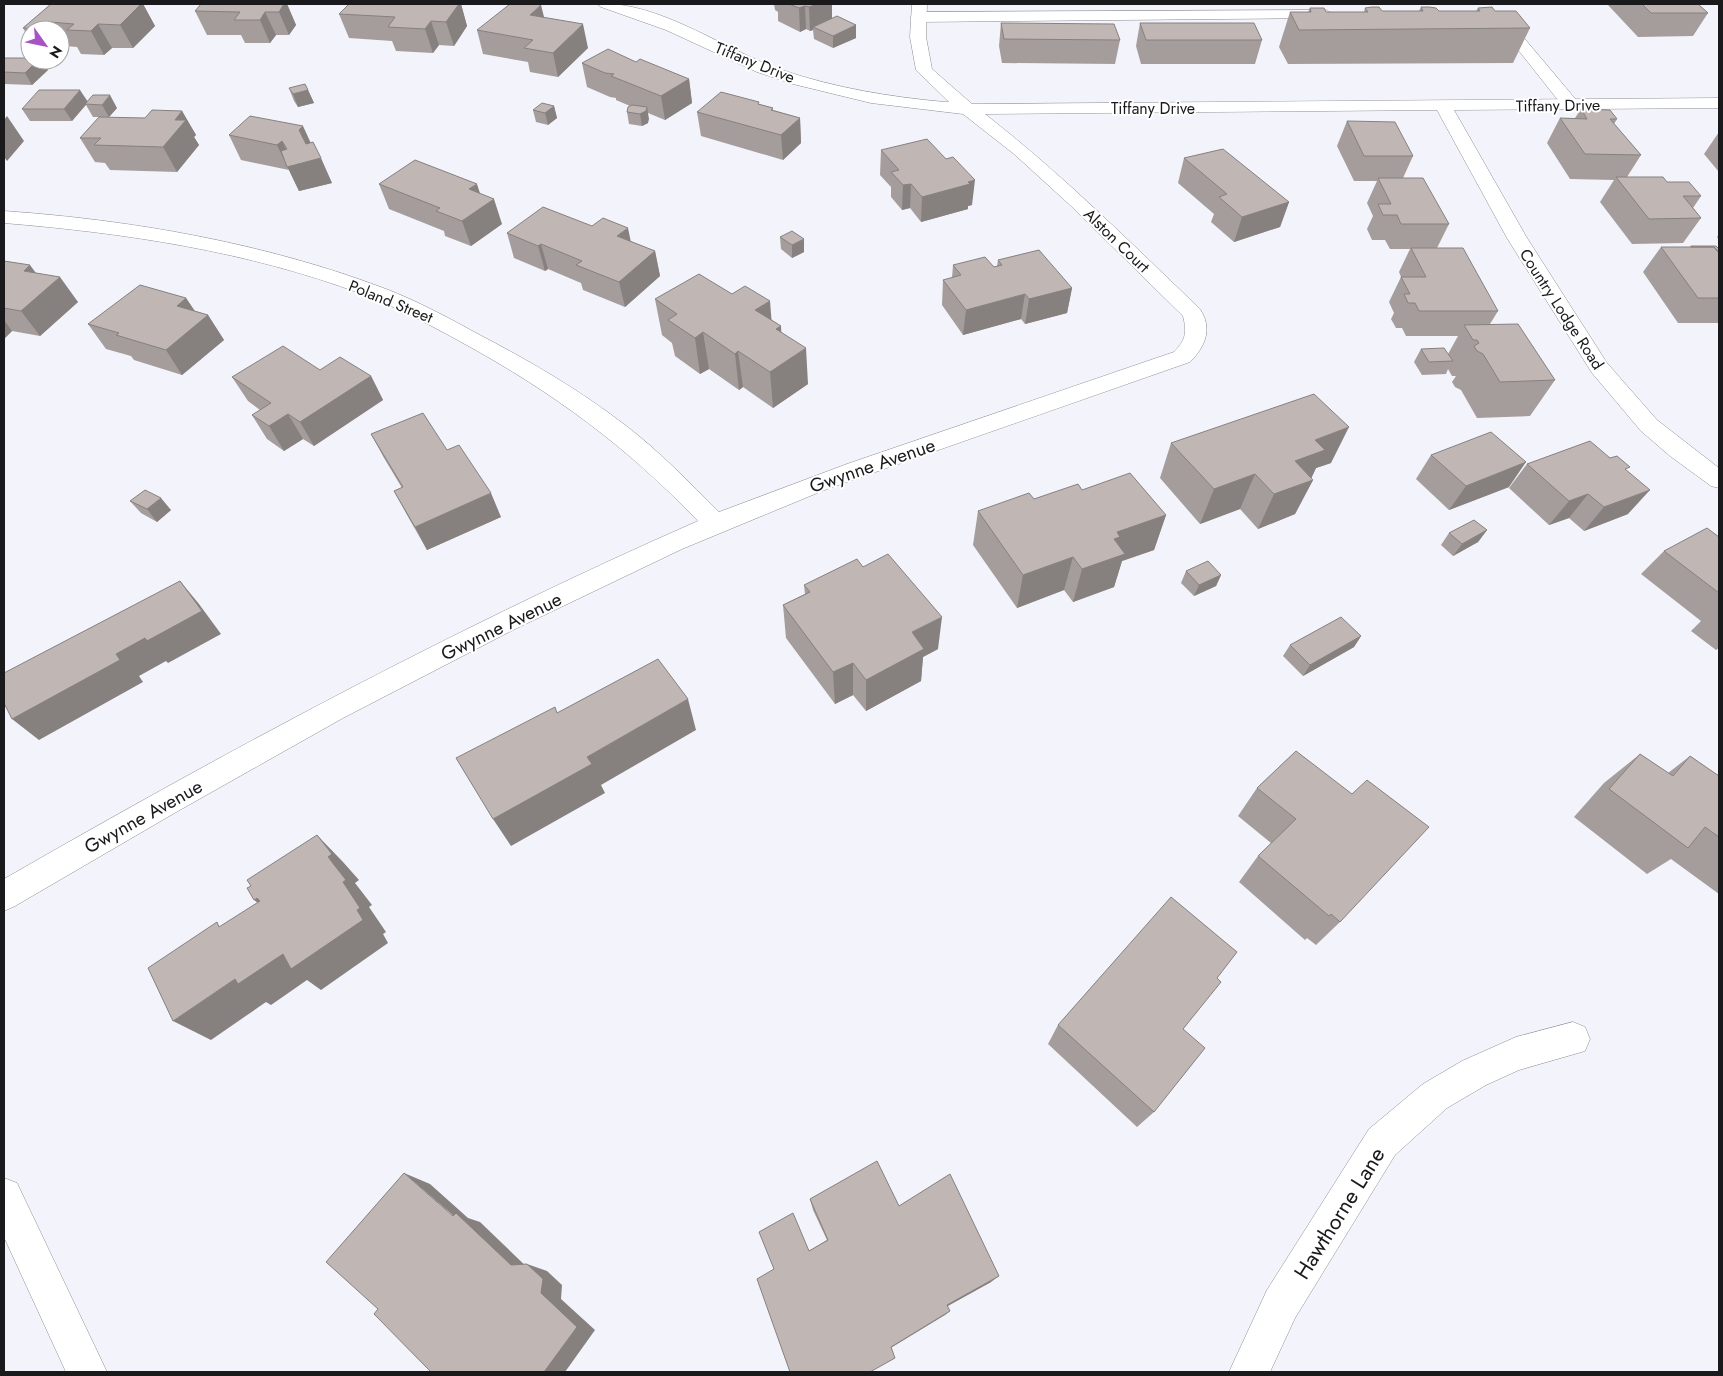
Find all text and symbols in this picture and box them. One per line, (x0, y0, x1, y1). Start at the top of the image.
north arrow (20, 20, 70, 70)
street label: Tiffany Drive (711, 36, 798, 89)
text: N (44, 42, 67, 62)
street label: Tiffany Drive (1516, 93, 1600, 118)
street label: Tiffany Drive (1111, 97, 1195, 120)
street label: Alston Court (1078, 203, 1155, 278)
street label: Country Lodge Road (1514, 244, 1609, 374)
street label: Poland Street (345, 274, 436, 329)
street label: Gwynne Avenue (806, 431, 939, 500)
street label: Gwynne Avenue (436, 585, 566, 667)
street label: Gwynne Avenue (79, 773, 207, 860)
street label: Hawthorne Lane (1286, 1141, 1392, 1285)

